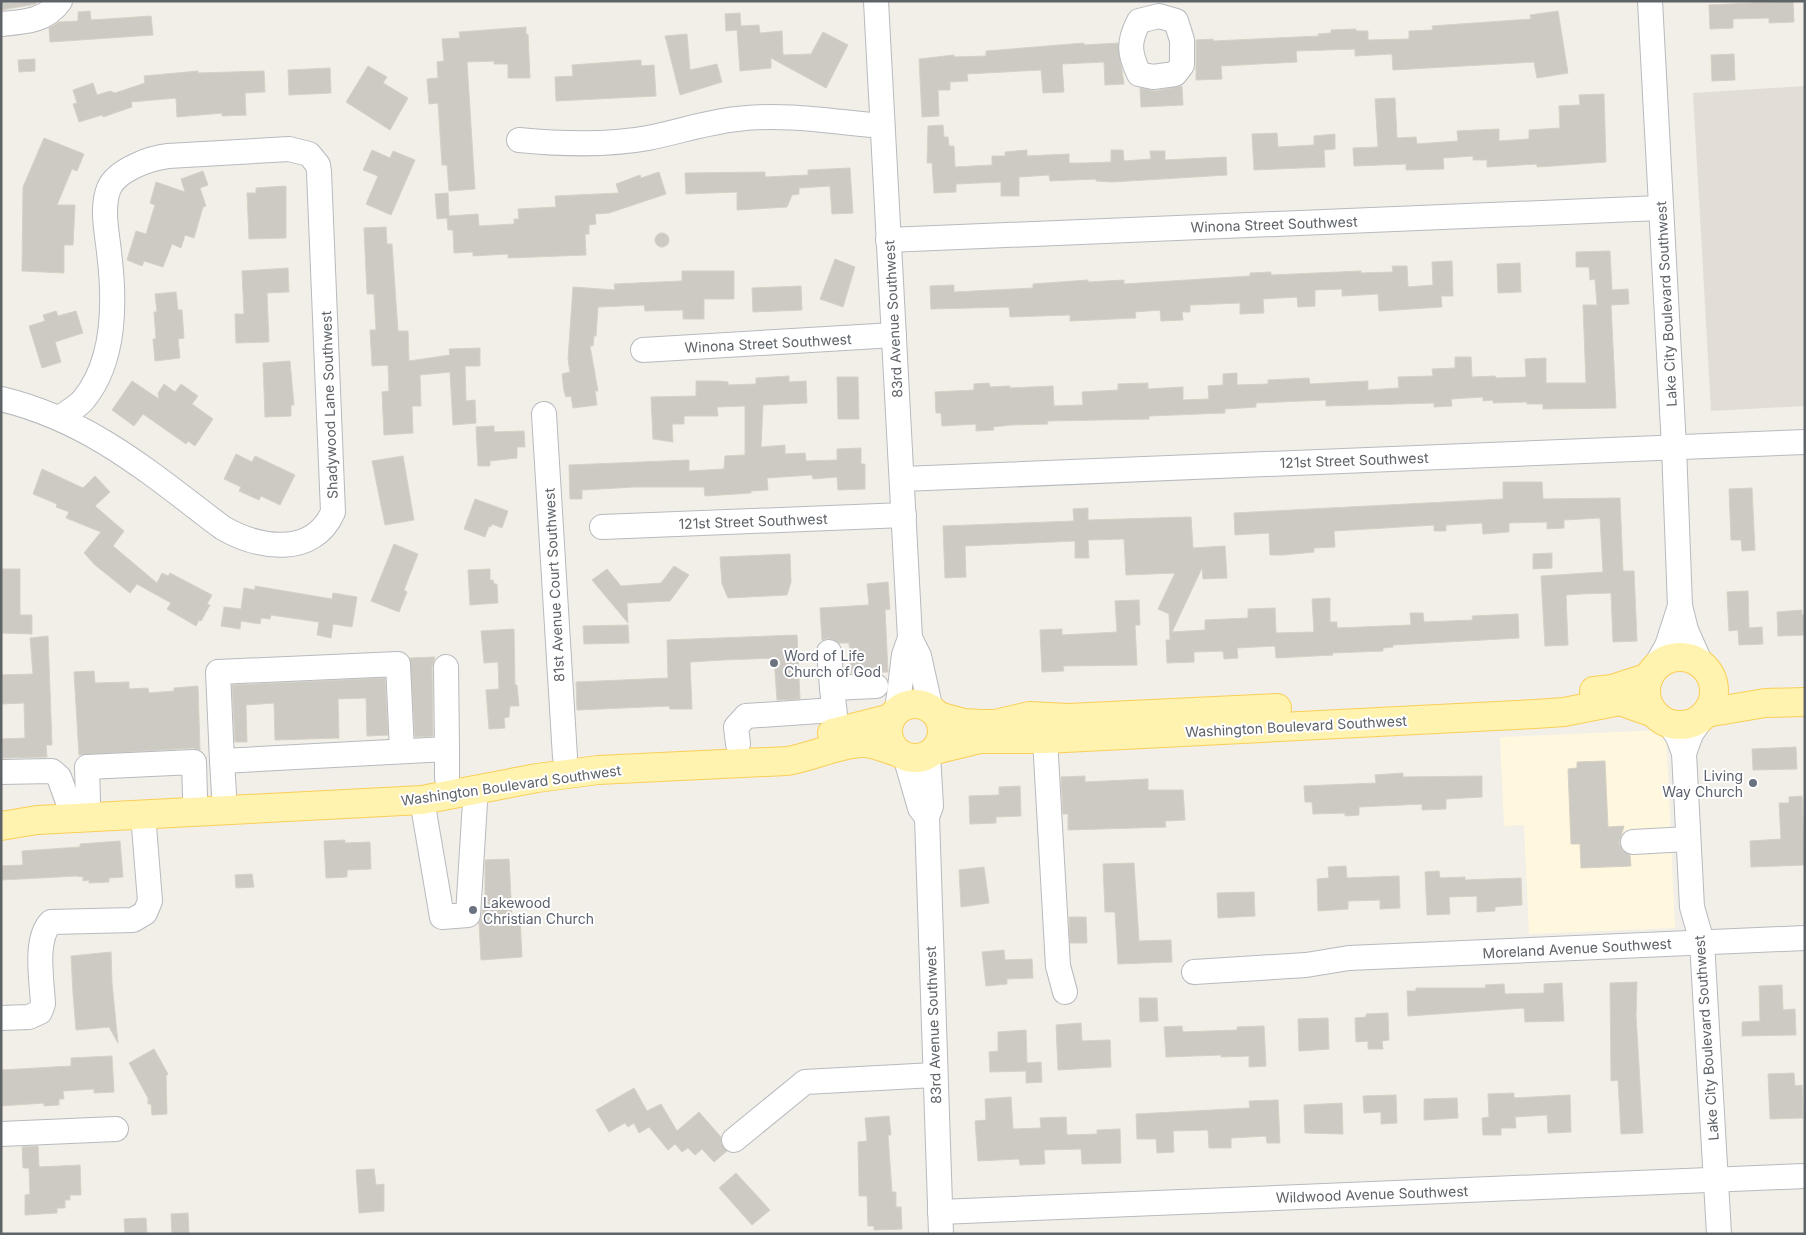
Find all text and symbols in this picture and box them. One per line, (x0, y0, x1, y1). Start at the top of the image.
street label: Lake City Boulevard Southwest (1652, 200, 1680, 407)
street label: Winona Street Southwest (1190, 213, 1358, 235)
street label: 83rd Avenue Southwest (880, 239, 906, 398)
street label: Shadywood Lane Southwest (317, 310, 341, 499)
street label: Winona Street Southwest (684, 330, 852, 356)
street label: 121st Street Southwest (1279, 449, 1429, 471)
street label: 81st Avenue Court Southwest (540, 487, 568, 682)
street label: 121st Street Southwest (678, 510, 828, 532)
place label: Word of Life Church of God (784, 647, 881, 680)
marker: Word of Life Church of God (768, 657, 780, 669)
street label: Washington Boulevard Southwest (1185, 712, 1408, 740)
street label: Washington Boulevard Southwest (400, 761, 623, 809)
place label: Living Way Church (1662, 767, 1743, 800)
marker: Living Way Church (1747, 777, 1759, 789)
place label: Lakewood Christian Church (483, 894, 594, 927)
marker: Lakewood Christian Church (467, 904, 479, 916)
street label: Lake City Boulevard Southwest (1690, 934, 1722, 1141)
street label: Moreland Avenue Southwest (1482, 935, 1672, 961)
street label: 83rd Avenue Southwest (922, 945, 944, 1104)
street label: Wildwood Avenue Southwest (1275, 1182, 1469, 1206)

